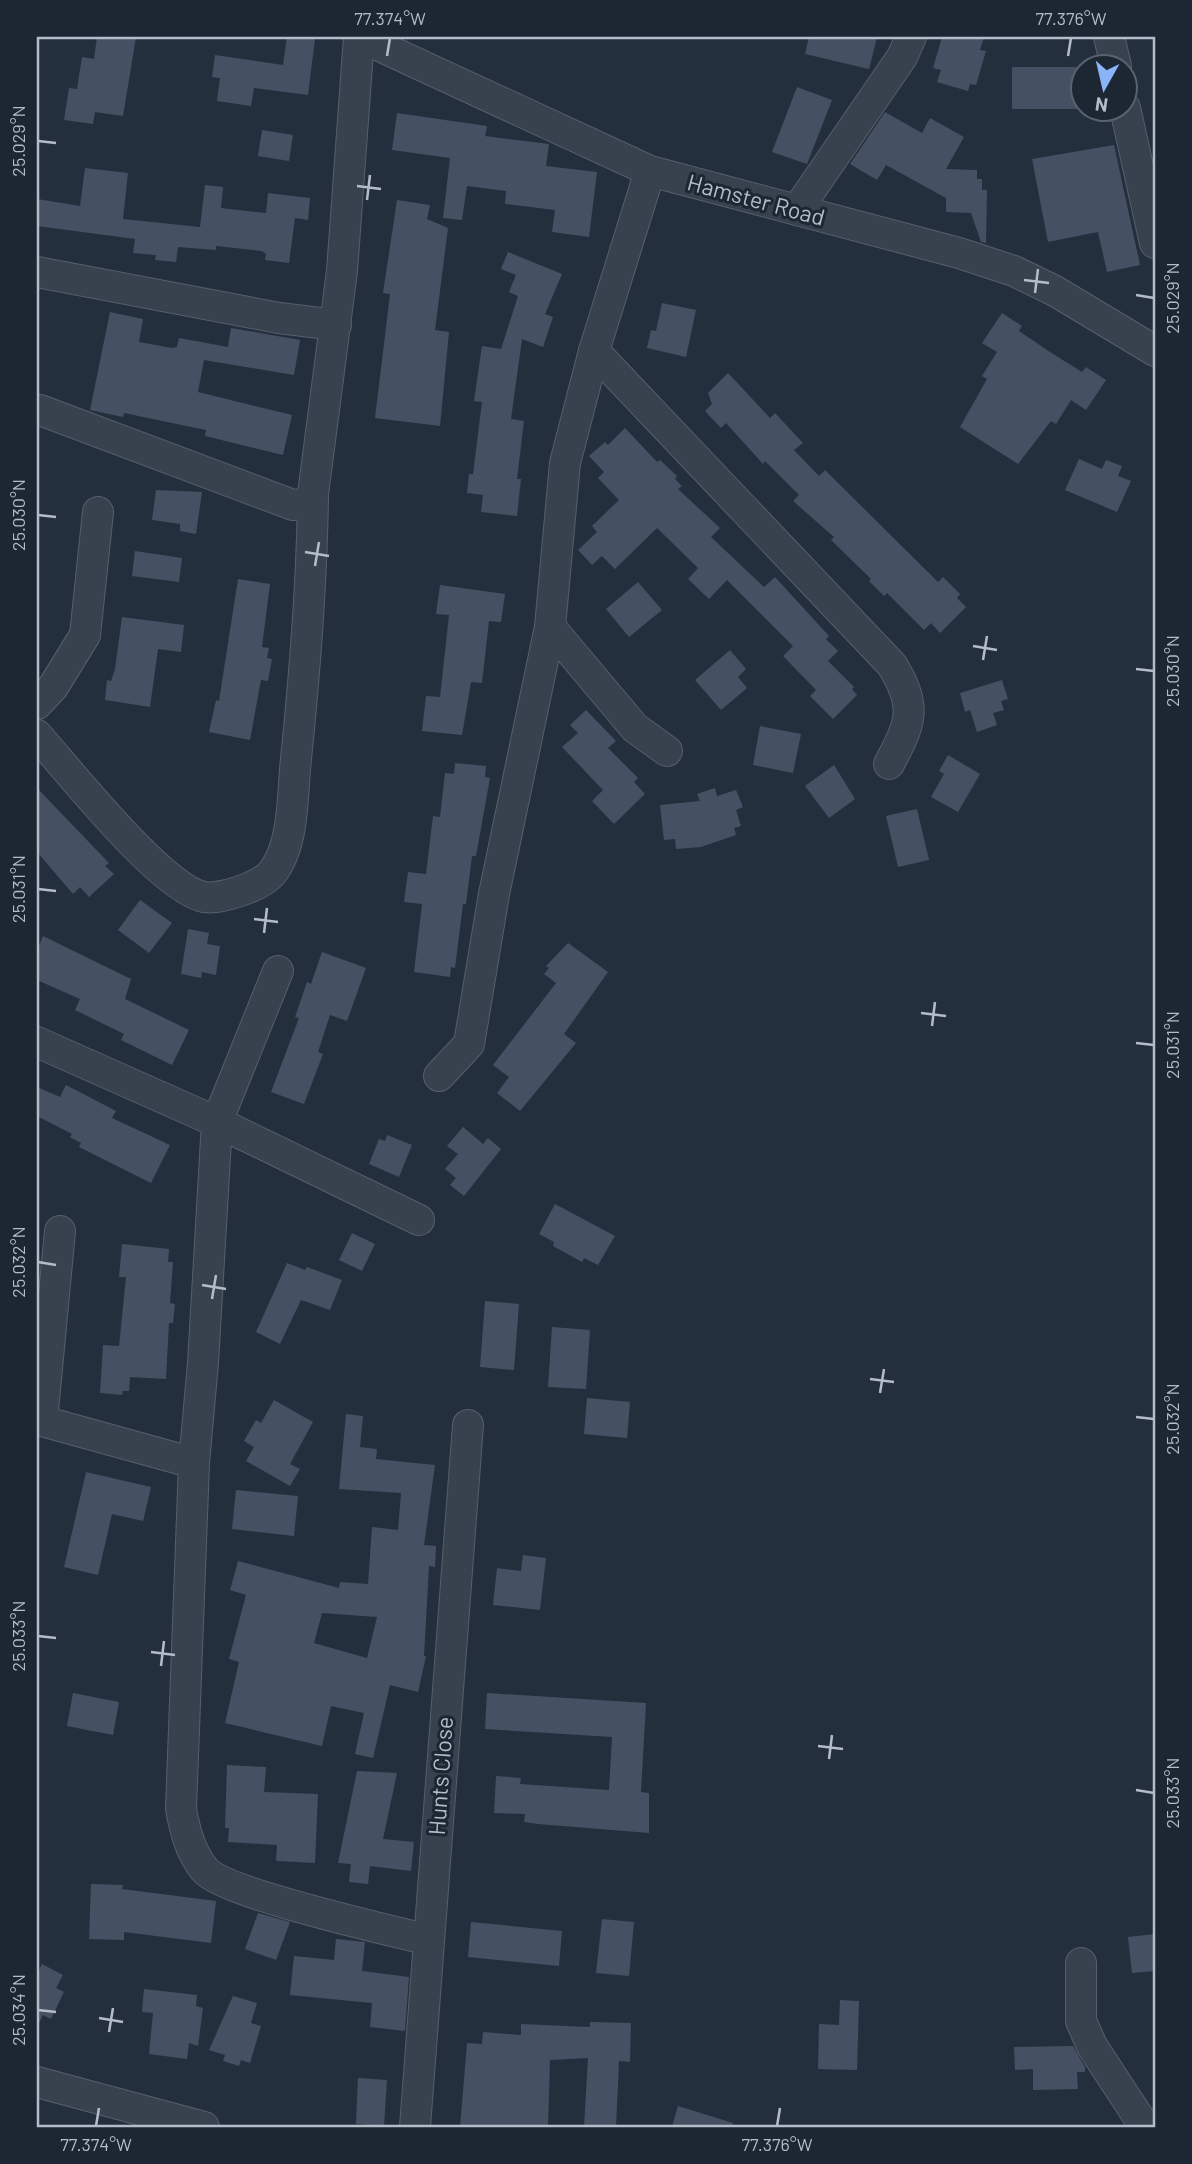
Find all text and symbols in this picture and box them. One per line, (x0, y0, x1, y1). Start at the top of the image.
text: 77.374°W (354, 7, 426, 29)
text: 77.376°W (1036, 7, 1107, 29)
north arrow (1070, 52, 1140, 122)
text: N (1094, 93, 1109, 118)
text: 25.029°N (7, 105, 29, 177)
street label: Hamster Road (685, 167, 828, 231)
text: 25.029°N (1161, 262, 1183, 334)
text: 25.030°N (7, 479, 29, 551)
text: 25.030°N (1161, 635, 1183, 707)
text: 25.031°N (7, 855, 29, 923)
text: 25.031°N (1161, 1011, 1183, 1079)
text: 25.032°N (7, 1226, 29, 1298)
text: 25.032°N (1161, 1383, 1183, 1455)
text: 25.033°N (7, 1600, 29, 1672)
street label: Hunts Close (422, 1716, 458, 1836)
text: 25.033°N (1161, 1757, 1183, 1829)
text: 25.034°N (7, 1974, 29, 2046)
text: 77.374°W (60, 2133, 132, 2155)
text: 77.376°W (742, 2133, 813, 2155)

